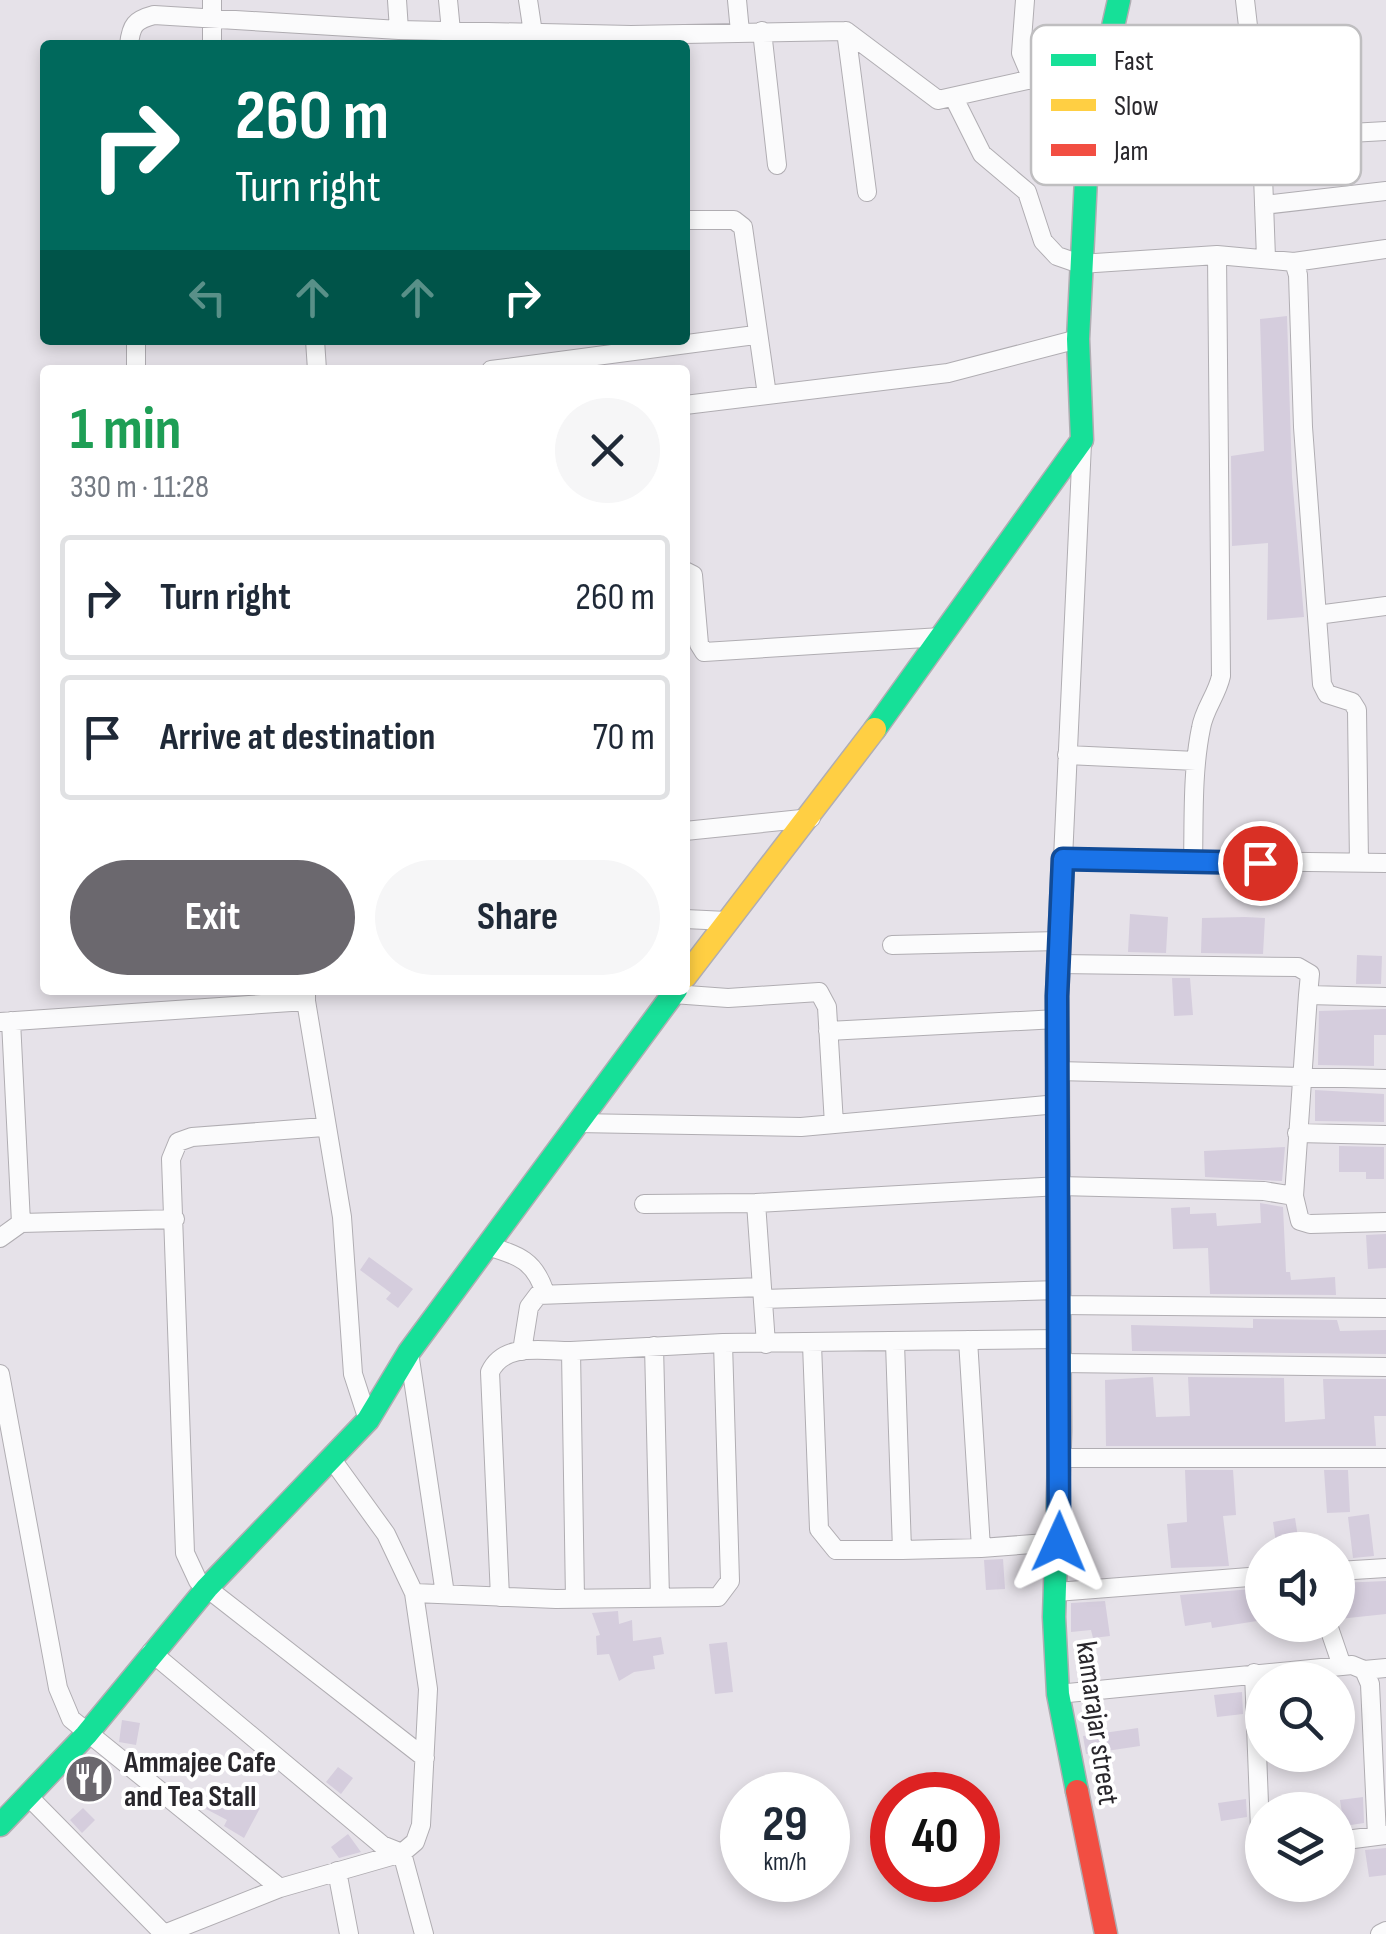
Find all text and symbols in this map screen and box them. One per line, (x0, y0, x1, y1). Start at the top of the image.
legend (1031, 25, 1361, 185)
text: Fast (1114, 45, 1153, 78)
text: 260 m (235, 75, 389, 159)
icon: right (70, 80, 200, 210)
text: Slow (1114, 90, 1159, 123)
text: Jam (1113, 135, 1149, 168)
text: Turn right (235, 160, 381, 215)
icon: left (180, 270, 235, 325)
icon: ahead (285, 270, 340, 325)
icon: ahead (390, 270, 445, 325)
icon: right (495, 270, 550, 325)
text: 1 min (70, 394, 182, 466)
button: close (555, 398, 660, 503)
text: 330 m · 11:28 (70, 468, 209, 507)
icon: right (75, 570, 130, 625)
text: Turn right (160, 575, 291, 620)
text: 260 m (575, 575, 655, 620)
icon: arrive (75, 710, 130, 765)
text: Arrive at destination (160, 715, 435, 760)
text: 70 m (593, 715, 655, 760)
pin (1218, 821, 1303, 906)
icon: arrive (1233, 836, 1288, 891)
button: Exit (70, 860, 355, 975)
button: Share (375, 860, 660, 975)
position arrow (1007, 1490, 1111, 1594)
map controls (1245, 1532, 1355, 1902)
button: sound (1245, 1532, 1355, 1642)
street label: kamarajar street (1068, 1639, 1126, 1807)
button: search (1245, 1662, 1355, 1772)
place label: Ammajee Cafe and Tea Stall (123, 1745, 276, 1815)
restaurant icon: Ammajee Cafe and Tea Stall (63, 1753, 115, 1805)
speed limit sign: 40 (870, 1772, 1000, 1902)
button: layers (1245, 1792, 1355, 1902)
text: 29 (762, 1795, 808, 1855)
text: km/h (763, 1847, 807, 1878)

